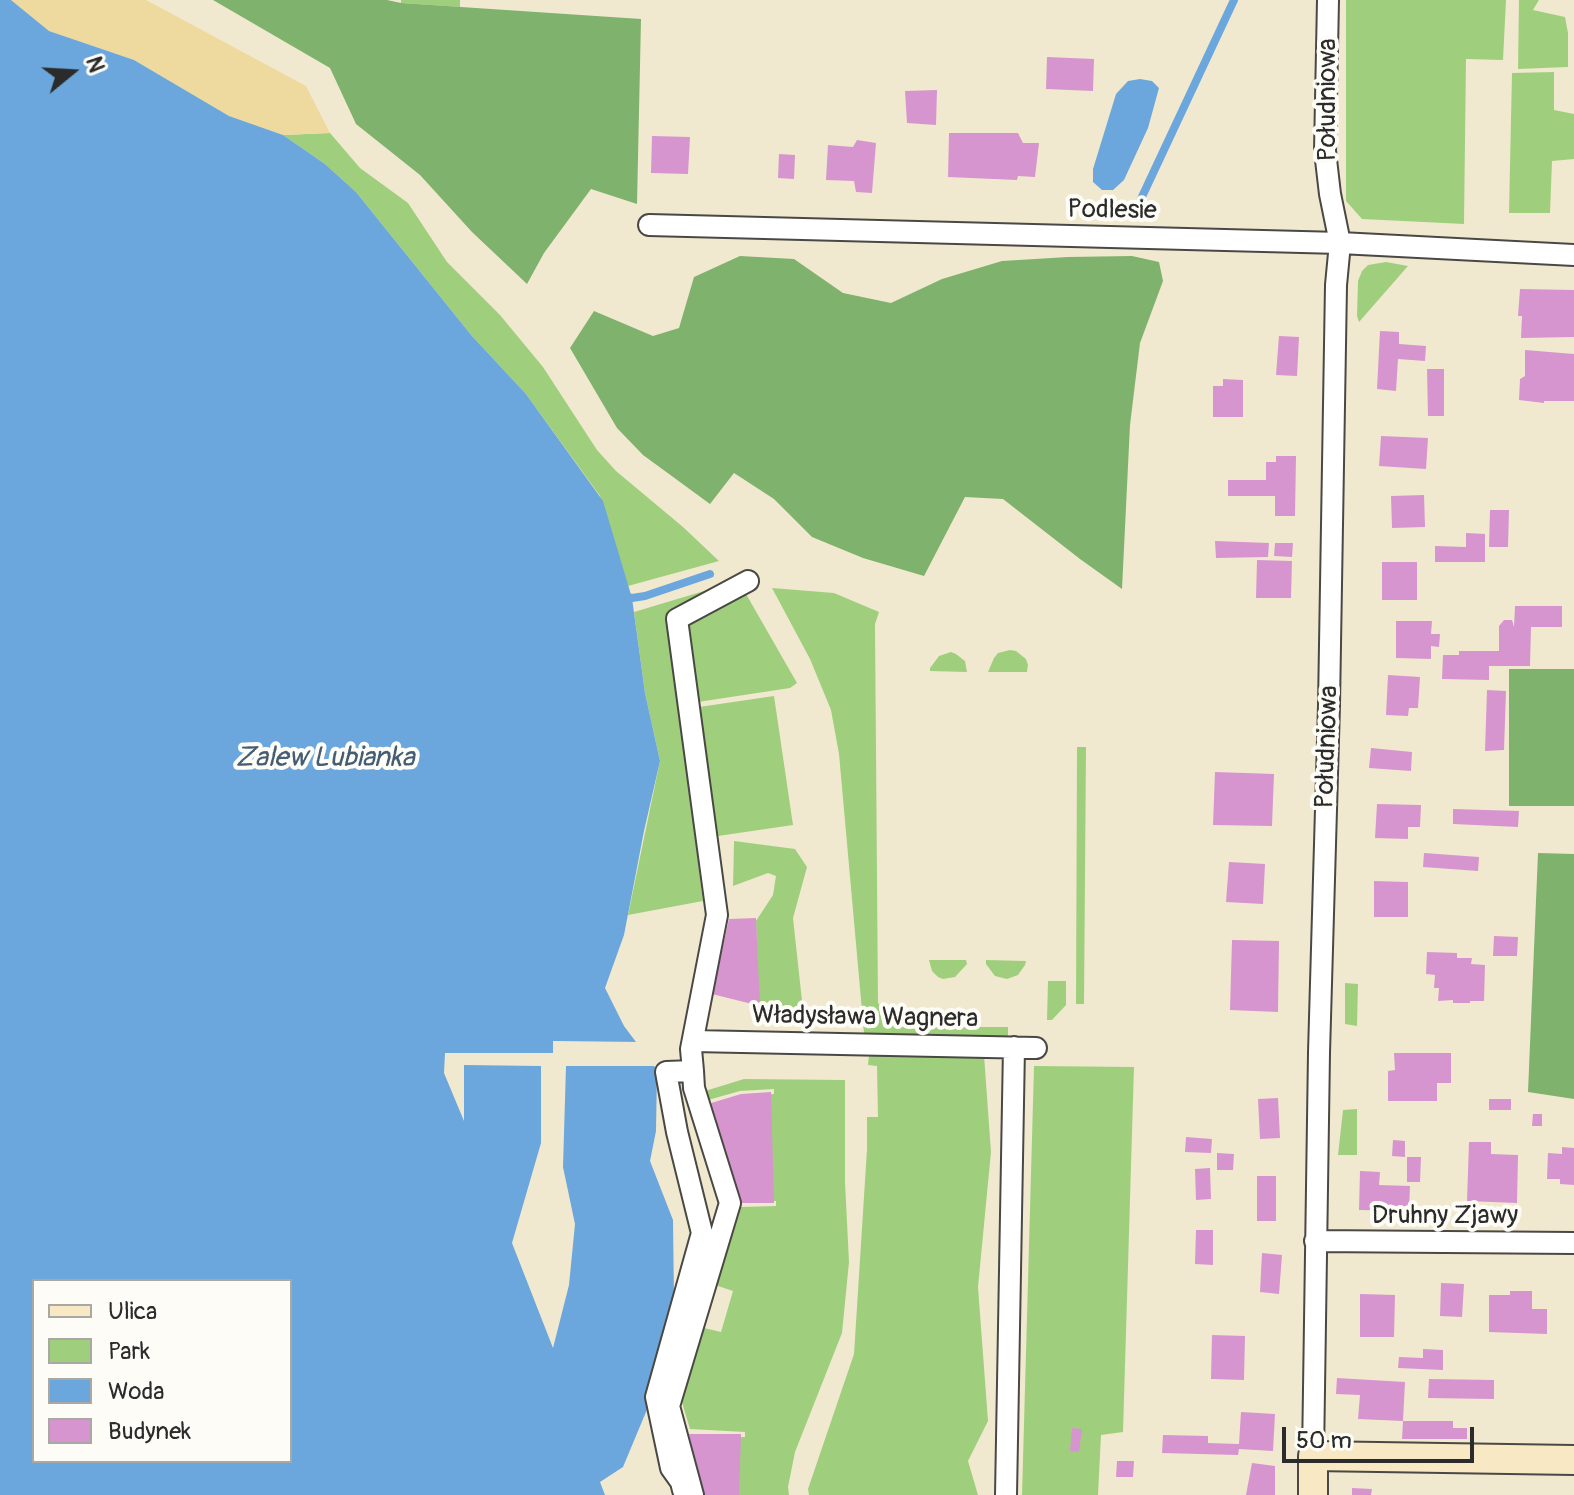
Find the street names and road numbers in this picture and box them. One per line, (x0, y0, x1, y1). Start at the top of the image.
street label: Południowa (1312, 38, 1344, 162)
street label: Podlesie (1067, 195, 1157, 227)
street label: Południowa (1310, 685, 1346, 809)
street label: Władysława Wagnera (752, 1000, 978, 1036)
street label: Druhny Zjawy (1372, 1200, 1518, 1232)

